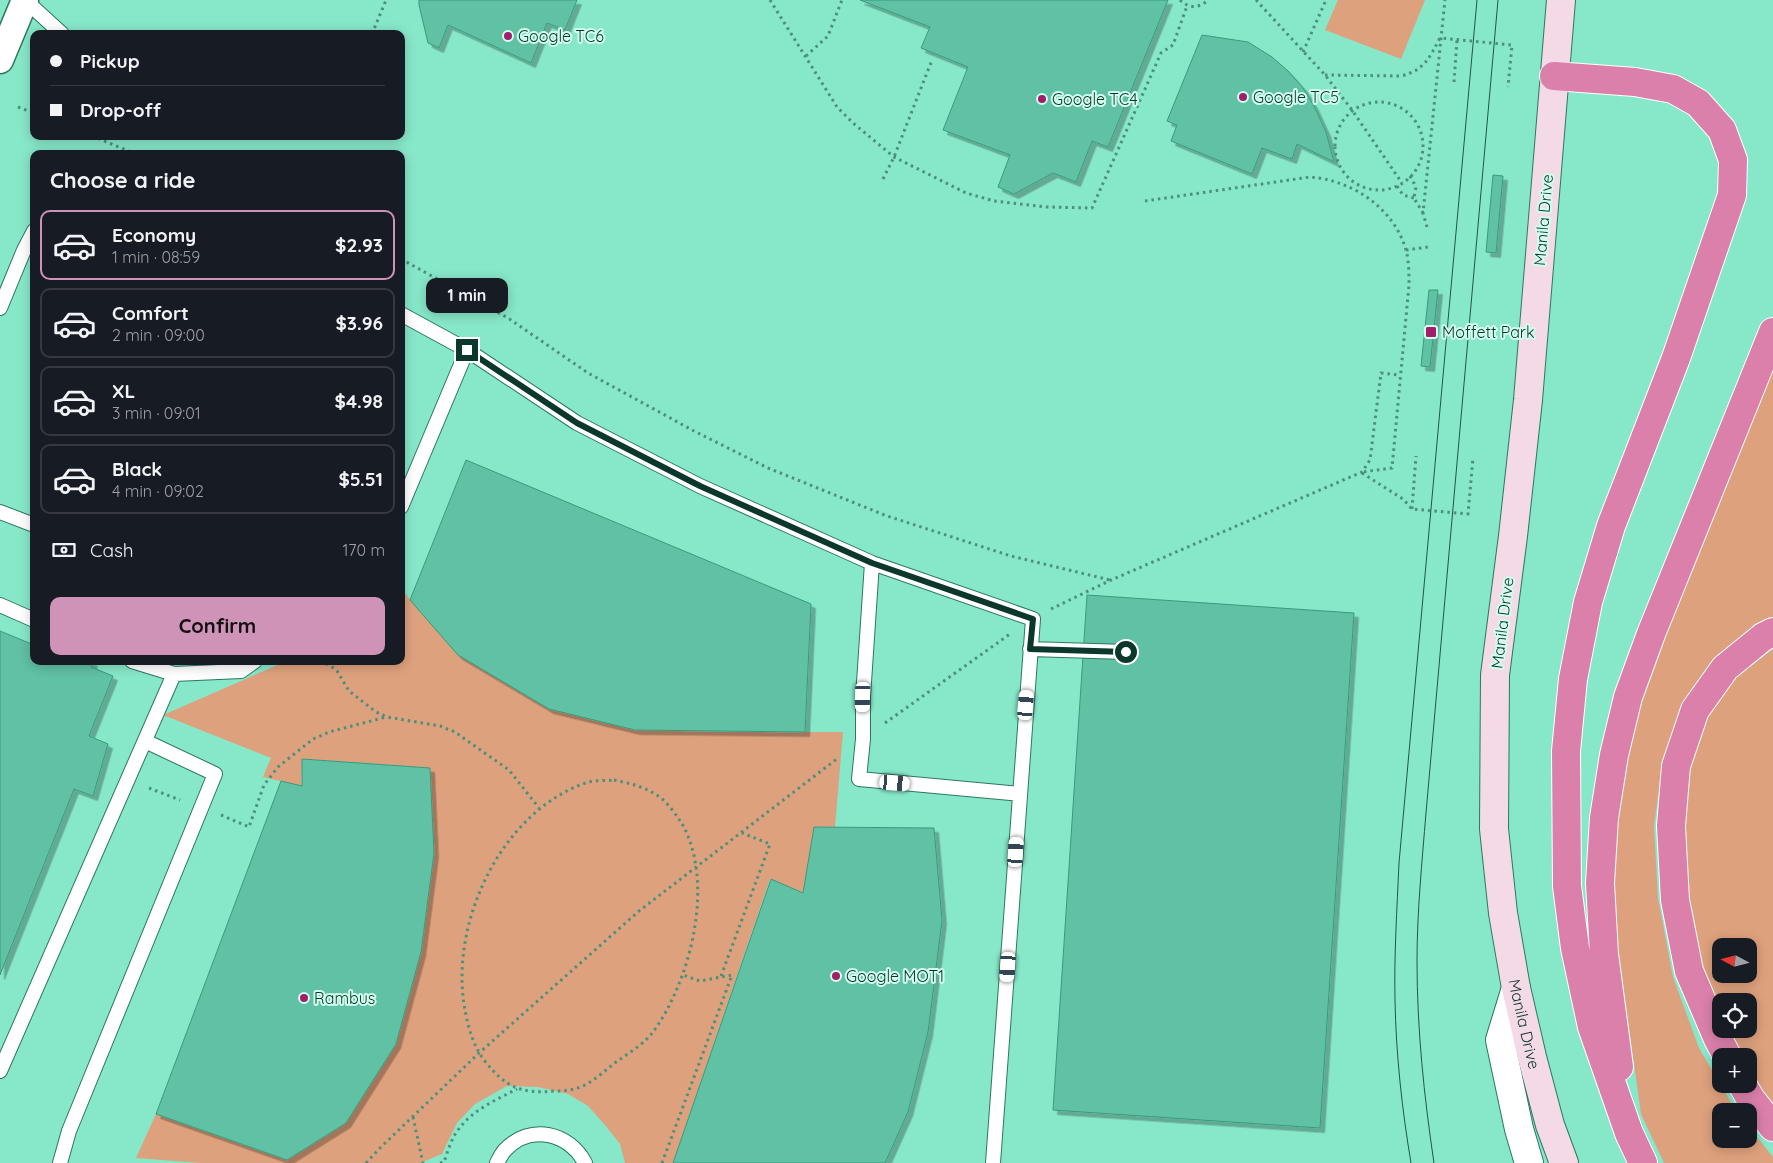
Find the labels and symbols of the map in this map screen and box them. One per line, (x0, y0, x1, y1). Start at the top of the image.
place label: Google TC6 (518, 26, 604, 46)
marker: Google TC6 (502, 30, 514, 42)
place label: Google TC5 (1253, 87, 1339, 107)
place label: Google TC4 (1052, 89, 1138, 109)
marker: Google TC5 (1237, 91, 1249, 103)
marker: Google TC4 (1036, 93, 1048, 105)
street label: Manila Drive (1529, 173, 1557, 267)
callout: 1 min (426, 278, 508, 312)
place label: Moffett Park (1442, 322, 1535, 342)
marker: Moffett Park (1424, 325, 1438, 339)
route end (456, 339, 478, 361)
street label: Manila Drive (1486, 576, 1518, 670)
route start (1115, 641, 1137, 663)
car (855, 682, 870, 712)
car (1017, 689, 1034, 721)
car (879, 774, 910, 792)
car (1007, 837, 1024, 867)
north arrow (1712, 938, 1758, 982)
car (999, 952, 1016, 982)
place label: Google MOT1 (846, 966, 944, 986)
marker: Google MOT1 (830, 970, 842, 982)
street label: Manila Drive (1505, 978, 1545, 1071)
place label: Rambus (314, 988, 375, 1008)
marker: Rambus (298, 992, 310, 1004)

